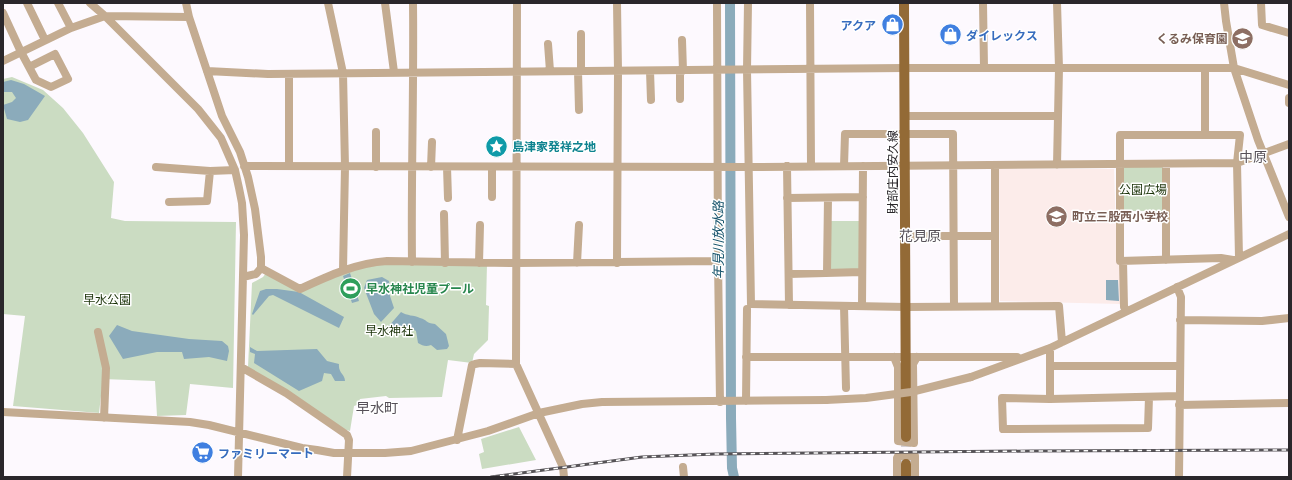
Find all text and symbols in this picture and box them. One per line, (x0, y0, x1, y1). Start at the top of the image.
shop icon: アクア (879, 12, 905, 38)
place label: アクア (841, 18, 876, 33)
shop icon: ダイレックス (937, 22, 963, 48)
school or university icon: くるみ保育園 (1230, 25, 1256, 51)
place label: ダイレックス (966, 28, 1038, 43)
place label: くるみ保育園 (1156, 31, 1228, 46)
street label: 財部庄内安久線 (885, 130, 900, 214)
place icon: 島津家発祥之地 (484, 133, 510, 159)
place label: 島津家発祥之地 (512, 139, 596, 154)
district label: 中原 (1239, 148, 1267, 166)
park label: 公園広場 (1119, 182, 1167, 197)
water label: 年見川放水路 (710, 200, 726, 279)
school or university icon: 町立三股西小学校 (1044, 203, 1070, 229)
place label: 町立三股西小学校 (1072, 209, 1168, 224)
district label: 花見原 (899, 227, 941, 245)
sports icon: 早水神社児童プール (338, 275, 364, 301)
place label: 早水神社児童プール (366, 281, 474, 296)
park label: 早水公園 (83, 292, 131, 307)
park label: 早水神社 (365, 323, 413, 338)
district label: 早水町 (356, 399, 398, 417)
supermarket icon: ファミリーマート (190, 440, 216, 466)
place label: ファミリーマート (218, 446, 314, 461)

